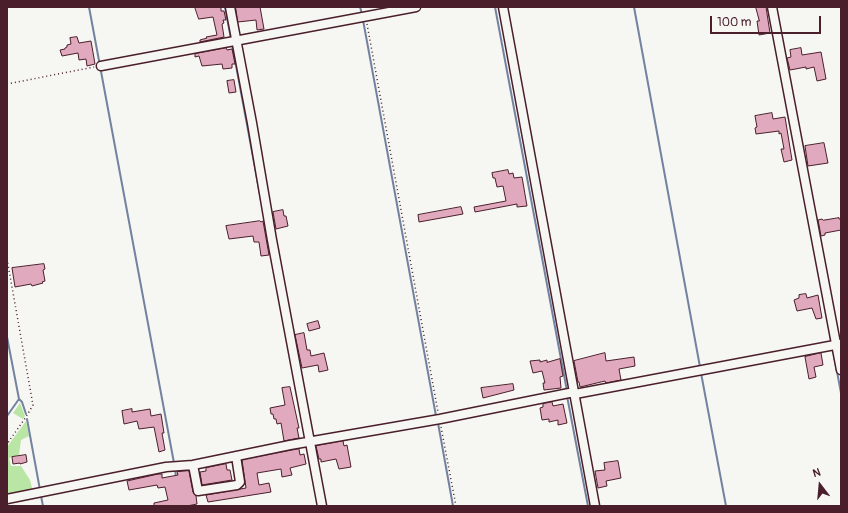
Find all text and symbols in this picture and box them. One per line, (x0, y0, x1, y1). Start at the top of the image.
scale bar (712, 8, 823, 34)
text: 100 m (717, 15, 751, 30)
north arrow (800, 465, 840, 505)
text: N (811, 466, 822, 480)

